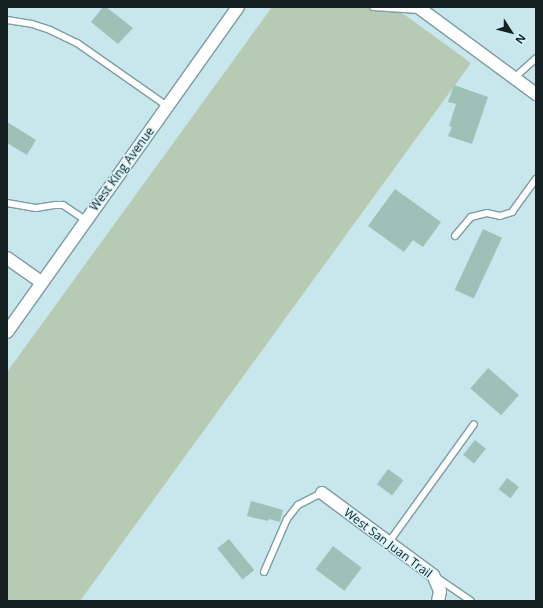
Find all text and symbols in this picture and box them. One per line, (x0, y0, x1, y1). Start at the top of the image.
north arrow (491, 12, 531, 52)
text: N (512, 31, 530, 47)
street label: West King Avenue (87, 124, 157, 214)
street label: West San Juan Trail (341, 505, 435, 581)

